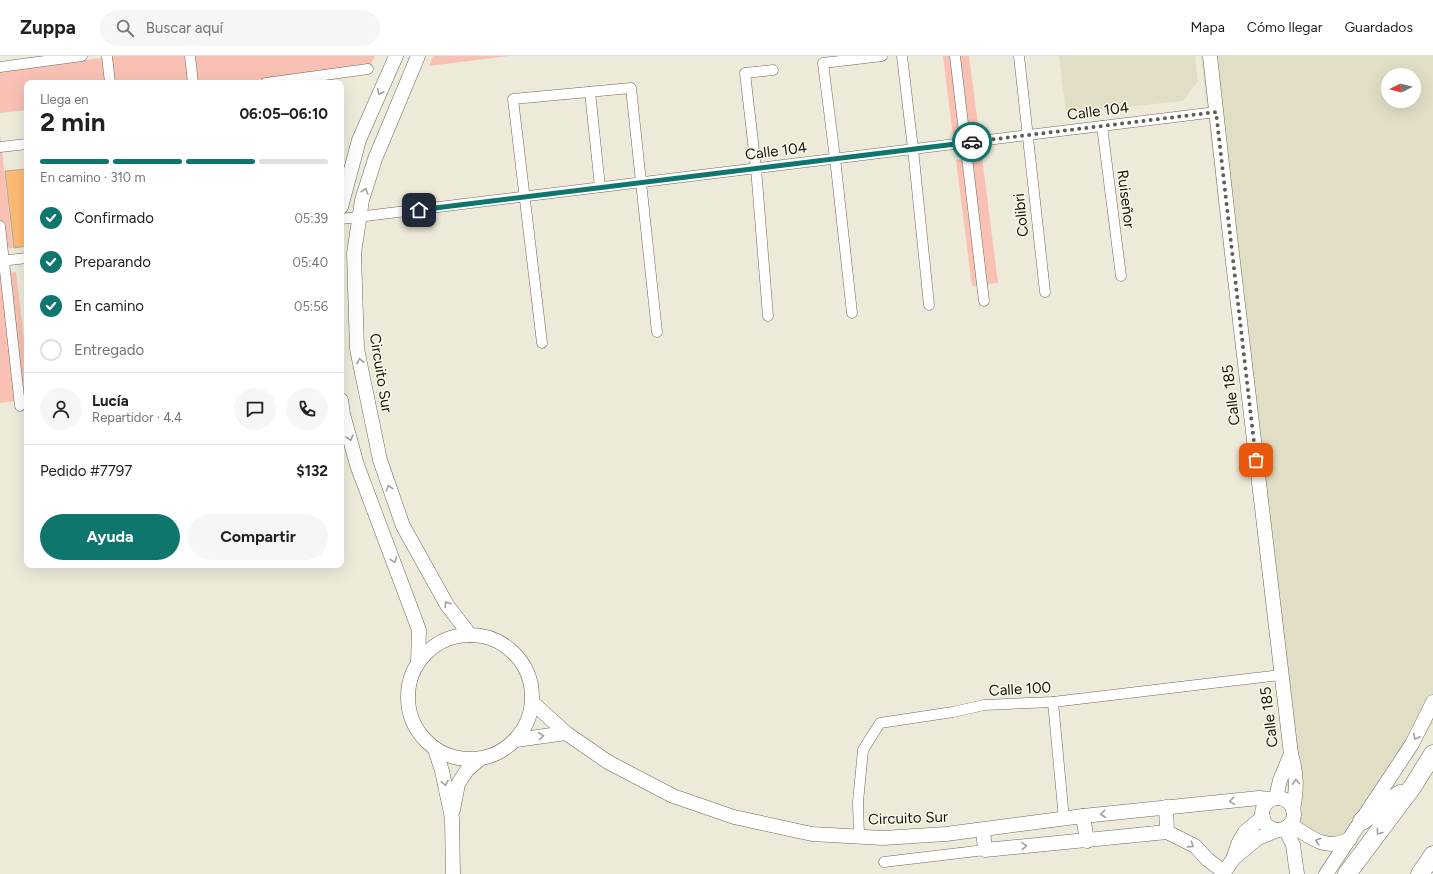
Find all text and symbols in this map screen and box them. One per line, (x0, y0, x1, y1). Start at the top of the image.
search box (100, 10, 380, 46)
text: Zuppa (20, 16, 76, 39)
icon: search (114, 17, 136, 39)
text: Buscar aquí (146, 19, 223, 37)
text: Mapa (1190, 19, 1225, 36)
text: Cómo llegar (1247, 19, 1322, 36)
text: Guardados (1344, 19, 1413, 36)
north arrow (1381, 68, 1421, 108)
map controls (1381, 68, 1421, 108)
one-way arrow (377, 87, 385, 95)
text: Llega en (40, 92, 89, 107)
street label: Calle 104 (1066, 98, 1130, 124)
text: 06:05–06:10 (239, 105, 328, 123)
text: 2 min (40, 106, 106, 138)
courier (952, 122, 992, 162)
icon: car (961, 131, 983, 153)
street label: Calle 104 (744, 138, 808, 164)
street label: Ruiseñor (1113, 169, 1139, 229)
text: En camino · 310 m (40, 170, 145, 185)
one-way arrow (360, 187, 369, 194)
street label: Colibri (1010, 192, 1032, 238)
pin (402, 193, 436, 227)
icon: home (408, 199, 430, 221)
icon: check (40, 207, 62, 229)
text: Confirmado (74, 209, 154, 227)
text: 05:39 (294, 211, 328, 226)
icon: check (40, 251, 62, 273)
text: Preparando (74, 253, 151, 271)
text: 05:40 (292, 255, 328, 270)
icon: check (40, 295, 62, 317)
text: En camino (74, 297, 144, 315)
text: 05:56 (294, 299, 328, 314)
street label: Circuito Sur (366, 332, 396, 414)
text: Entregado (74, 341, 144, 359)
one-way arrow (356, 358, 364, 364)
street label: Calle 185 (1218, 364, 1244, 426)
button: person (40, 388, 82, 430)
button: chat (234, 388, 276, 430)
button: phone (286, 388, 328, 430)
text: Lucía (92, 392, 129, 410)
text: Repartidor · 4.4 (92, 410, 182, 425)
one-way arrow (345, 434, 354, 441)
pin (1239, 443, 1273, 477)
icon: bag (1245, 449, 1267, 471)
text: Pedido #7797 (40, 462, 132, 480)
text: $132 (296, 462, 328, 480)
one-way arrow (386, 484, 394, 491)
button: Ayuda (40, 514, 180, 560)
button: Compartir (188, 514, 328, 560)
one-way arrow (389, 557, 397, 564)
one-way arrow (444, 601, 451, 608)
street label: Calle 100 (988, 678, 1052, 700)
street label: Calle 185 (1256, 686, 1282, 748)
one-way arrow (538, 732, 544, 741)
one-way arrow (1413, 732, 1421, 740)
one-way arrow (1292, 779, 1301, 785)
one-way arrow (440, 780, 448, 786)
one-way arrow (1229, 796, 1235, 805)
street label: Circuito Sur (868, 808, 948, 828)
one-way arrow (1100, 809, 1106, 818)
one-way arrow (1376, 828, 1383, 835)
one-way arrow (1315, 838, 1322, 846)
one-way arrow (1187, 840, 1194, 848)
one-way arrow (1021, 842, 1027, 851)

